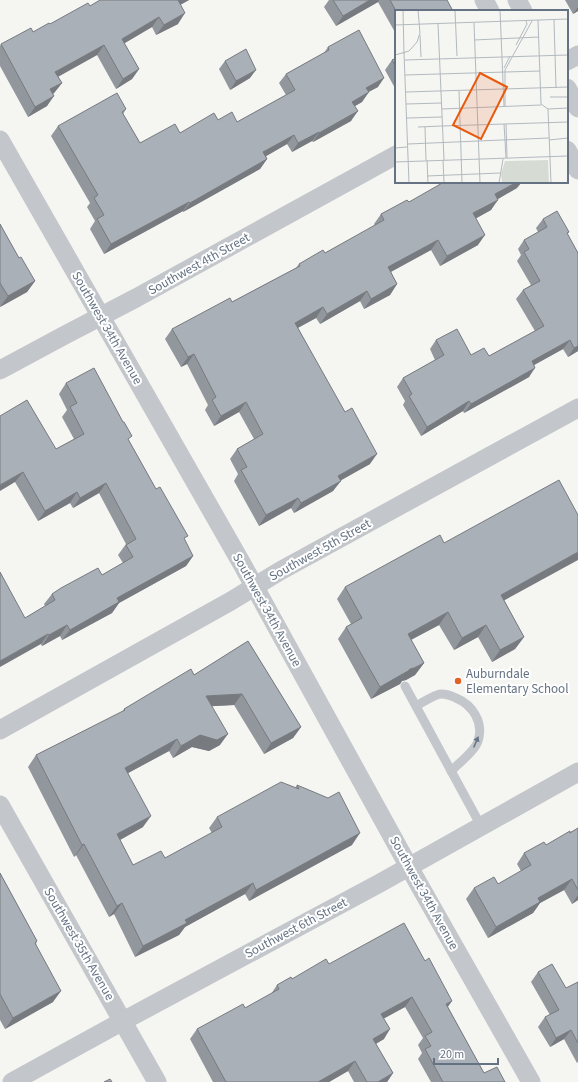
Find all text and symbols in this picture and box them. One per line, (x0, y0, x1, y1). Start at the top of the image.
inset map (395, 10, 568, 183)
street label: Southwest 4th Street (145, 228, 254, 299)
street label: Southwest 34th Avenue (67, 268, 147, 388)
street label: Southwest 5th Street (266, 514, 375, 585)
street label: Southwest 34th Avenue (228, 550, 306, 670)
place label: Auburndale Elementary School (466, 665, 568, 698)
marker: Auburndale Elementary School (453, 676, 463, 686)
one-way arrow (473, 736, 479, 748)
street label: Southwest 34th Avenue (385, 833, 463, 953)
street label: Southwest 35th Avenue (39, 884, 119, 1004)
street label: Southwest 6th Street (242, 893, 351, 963)
scale bar (434, 1040, 498, 1066)
text: 20 m (440, 1046, 464, 1063)

